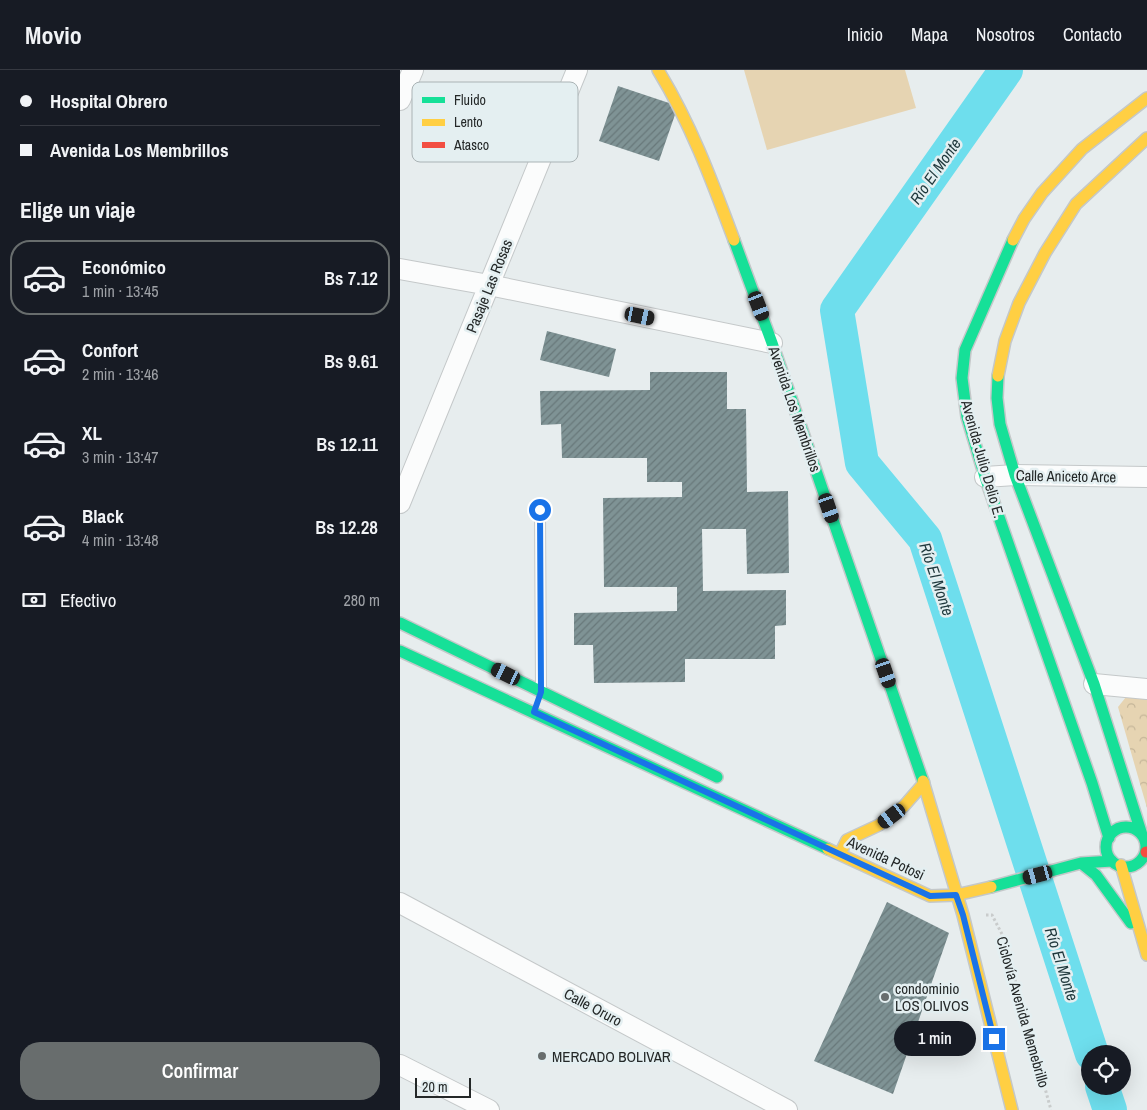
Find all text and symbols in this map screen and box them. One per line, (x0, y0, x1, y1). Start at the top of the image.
text: Movio (25, 19, 82, 51)
text: Inicio (847, 22, 883, 47)
text: Mapa (911, 22, 948, 47)
text: Nosotros (976, 22, 1035, 47)
text: Contacto (1063, 22, 1122, 47)
legend (412, 82, 578, 162)
text: Hospital Obrero (50, 88, 168, 114)
text: Fluido (454, 91, 486, 109)
text: Lento (454, 113, 483, 131)
water label: Río El Monte (904, 134, 966, 208)
text: Atasco (453, 136, 489, 154)
text: Avenida Los Membrillos (50, 137, 229, 163)
text: Elige un viaje (20, 195, 135, 225)
street label: Pasaje Las Rosas (461, 236, 517, 336)
text: Económico (82, 254, 166, 280)
icon: car (22, 255, 67, 300)
text: Bs 7.12 (324, 265, 378, 291)
text: 1 min · 13:45 (82, 280, 159, 302)
car (746, 289, 771, 323)
car (623, 306, 656, 326)
text: Confort (82, 337, 138, 363)
icon: car (22, 338, 67, 383)
street label: Avenida Los Membrillos (763, 342, 826, 475)
text: Bs 9.61 (324, 348, 378, 374)
text: 2 min · 13:46 (82, 363, 159, 385)
street label: Avenida Julio Delio E. (956, 397, 1010, 520)
text: XL (82, 420, 102, 446)
icon: car (22, 421, 67, 466)
text: Bs 12.11 (316, 431, 378, 457)
text: 3 min · 13:47 (82, 446, 159, 468)
street label: Calle Aniceto Arce (1016, 465, 1117, 487)
car (817, 491, 840, 525)
route start (529, 499, 551, 521)
text: Black (82, 503, 124, 529)
icon: car (22, 504, 67, 549)
text: Bs 12.28 (315, 514, 378, 540)
text: 4 min · 13:48 (82, 529, 159, 551)
water label: Río El Monte (914, 540, 960, 618)
icon: cash (20, 586, 48, 614)
text: Efectivo (60, 587, 116, 613)
text: 280 m (344, 589, 380, 611)
car (874, 656, 897, 690)
car (489, 661, 522, 687)
car (875, 801, 908, 831)
street label: Avenida Potosi (843, 830, 928, 885)
car (1021, 864, 1054, 886)
water label: Río El Monte (1040, 925, 1084, 1003)
street label: Ciclovía Avenida Memebrillo (991, 934, 1055, 1090)
place label: condominio LOS OLIVOS (895, 978, 969, 1016)
street label: Calle Oruro (560, 983, 626, 1031)
marker: condominio LOS OLIVOS (879, 991, 891, 1003)
callout: 1 min (894, 1022, 976, 1056)
text: 1 min (918, 1027, 952, 1049)
route end (983, 1028, 1005, 1050)
button: Confirmar (20, 1042, 380, 1100)
map controls (1081, 1045, 1131, 1095)
button: locate (1081, 1045, 1131, 1095)
place label: MERCADO BOLIVAR (552, 1046, 671, 1067)
marker: MERCADO BOLIVAR (536, 1050, 548, 1062)
scale bar (415, 1075, 471, 1098)
text: 20 m (422, 1078, 448, 1096)

